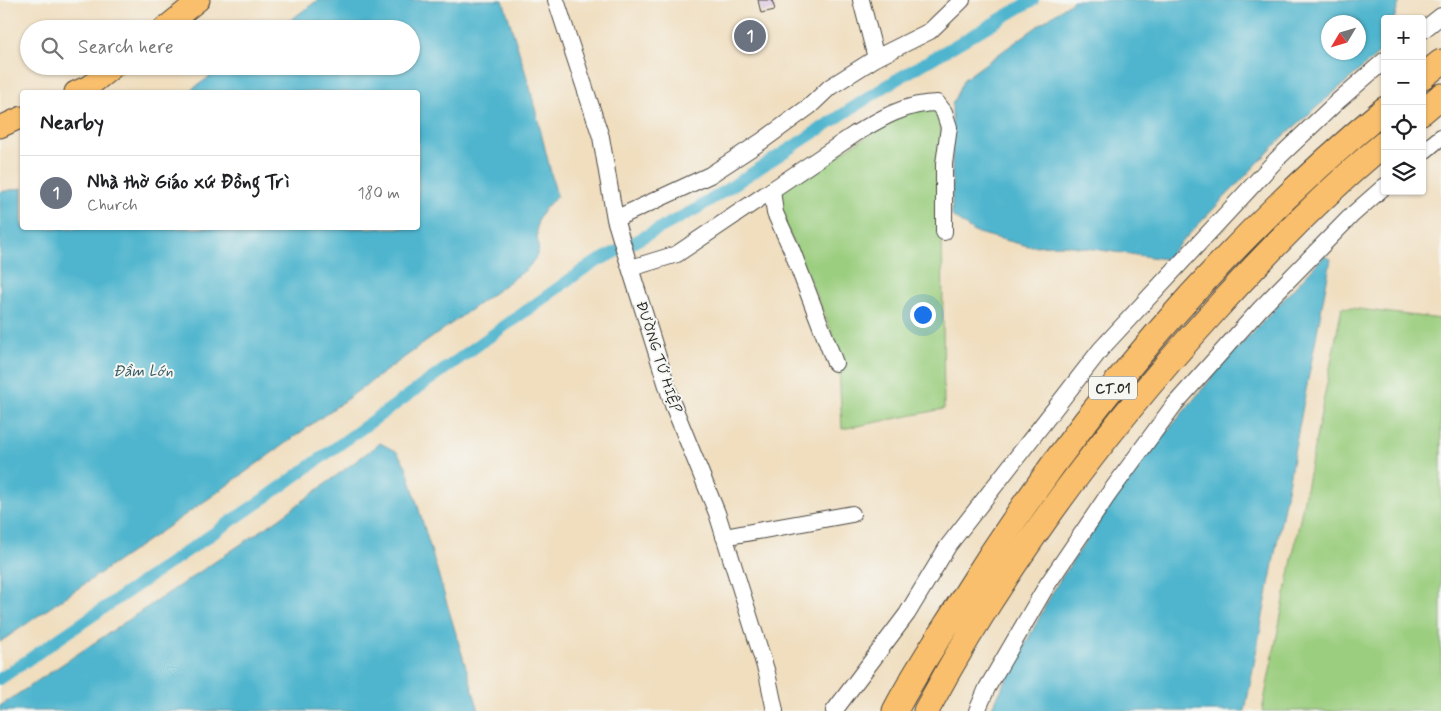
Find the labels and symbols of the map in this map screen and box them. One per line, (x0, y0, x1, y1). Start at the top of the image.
north arrow (1321, 15, 1366, 60)
pin: 1 (734, 17, 766, 55)
street label: ĐƯỜNG TỨ HIỆP (630, 298, 687, 416)
your location (910, 302, 936, 328)
water label: Đầm Lớn (113, 361, 173, 382)
road number: CT.01 (1089, 376, 1137, 399)

